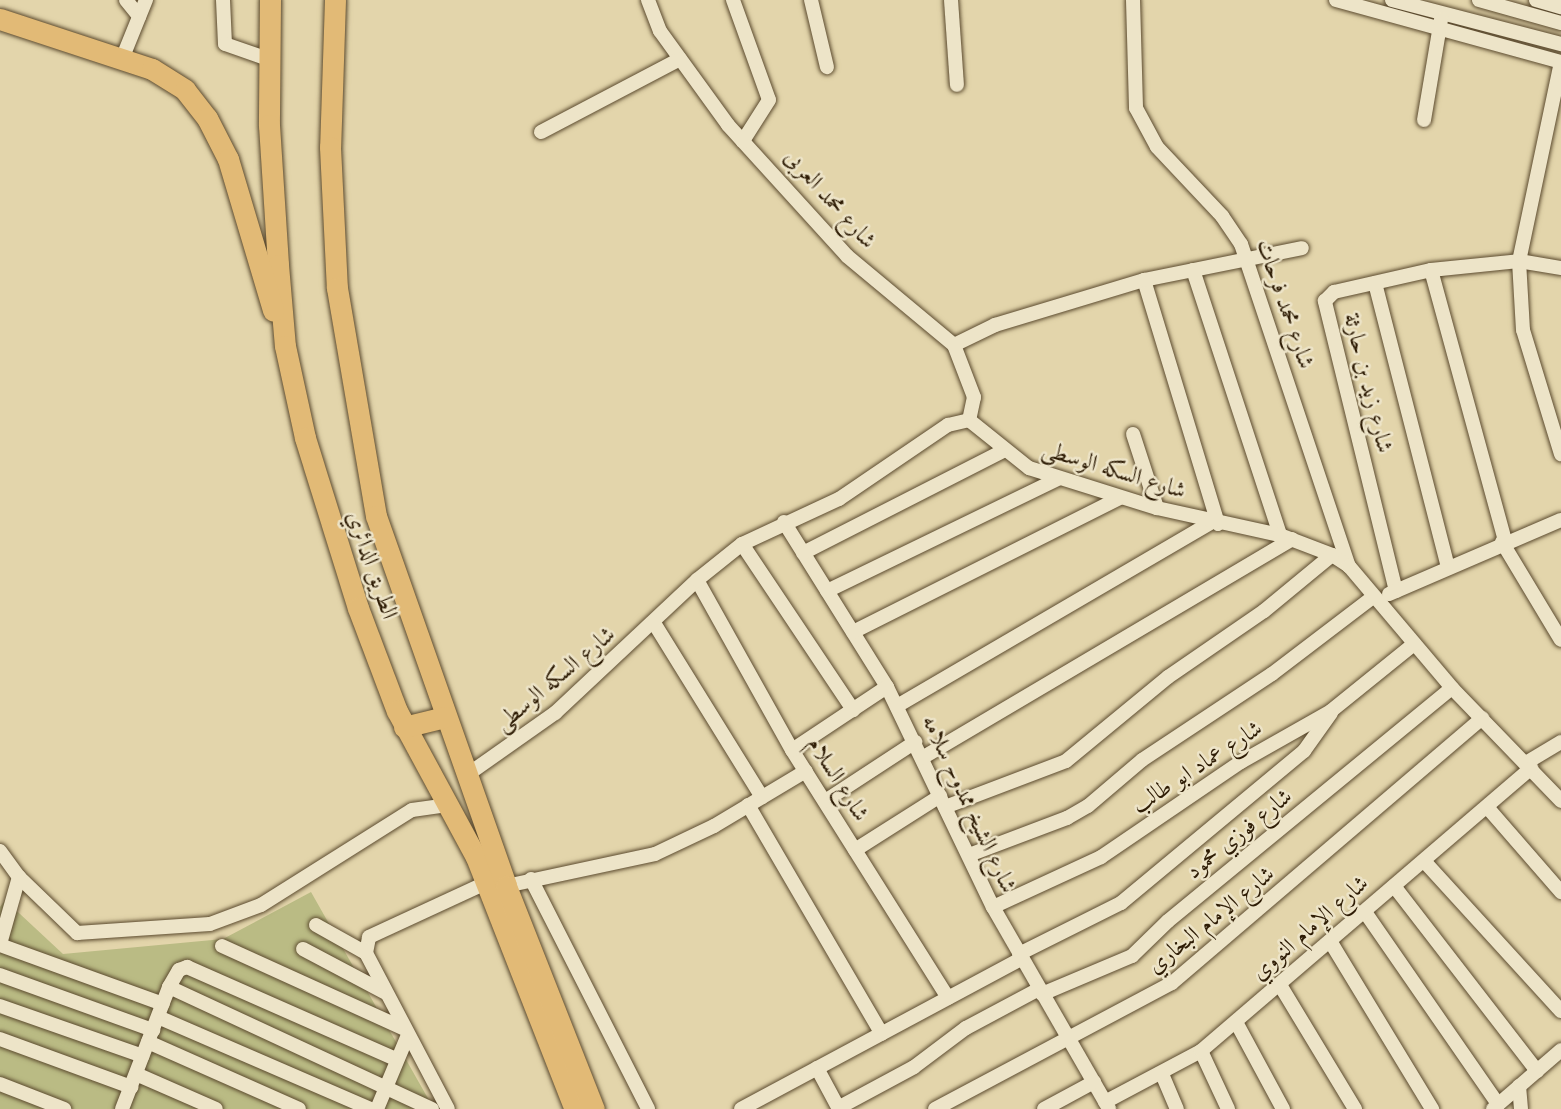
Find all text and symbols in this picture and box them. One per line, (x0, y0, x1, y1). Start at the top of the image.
street label: شارع محمد العربى (778, 144, 882, 254)
street label: شارع محمد فرحات (1250, 236, 1320, 372)
street label: شارع زيد بن حارثة (1337, 310, 1399, 456)
street label: شارع السكه الوسطى (1039, 435, 1189, 505)
street label: الطريق الدائري (341, 507, 403, 623)
street label: شارع السكه الوسطى (489, 621, 621, 737)
street label: شارع الشيخ ممدوح سلامه (916, 711, 1022, 897)
street label: شارع عماد ابو طالب (1126, 715, 1268, 819)
street label: شارع السلام (801, 732, 875, 826)
street label: شارع فوزي محمود (1180, 783, 1298, 885)
street label: شارع الإمام البخاري (1142, 860, 1280, 980)
street label: شارع الإمام النووي (1246, 870, 1374, 986)

